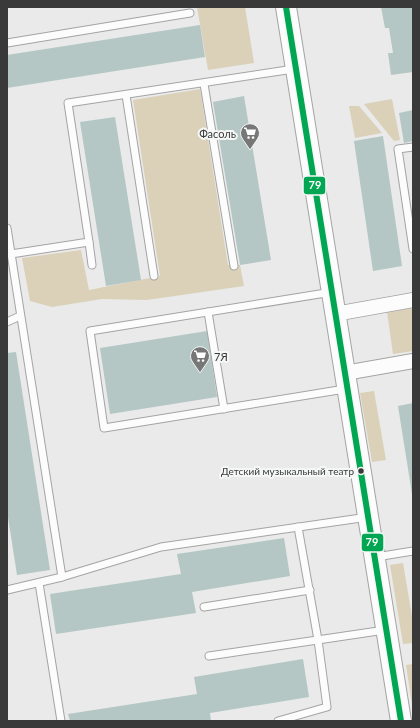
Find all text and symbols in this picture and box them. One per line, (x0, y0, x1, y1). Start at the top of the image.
supermarket icon: Фасоль (239, 122, 261, 150)
place label: Фасоль (199, 127, 236, 140)
line badge: 79 (303, 176, 326, 195)
text: 79 (309, 178, 321, 191)
supermarket icon: 7Я (189, 345, 211, 373)
place label: 7Я (214, 350, 228, 363)
place label: Детский музыкальный театр (221, 465, 354, 477)
marker: Детский музыкальный театр (356, 466, 366, 476)
line badge: 79 (361, 533, 384, 552)
text: 79 (366, 535, 378, 548)

